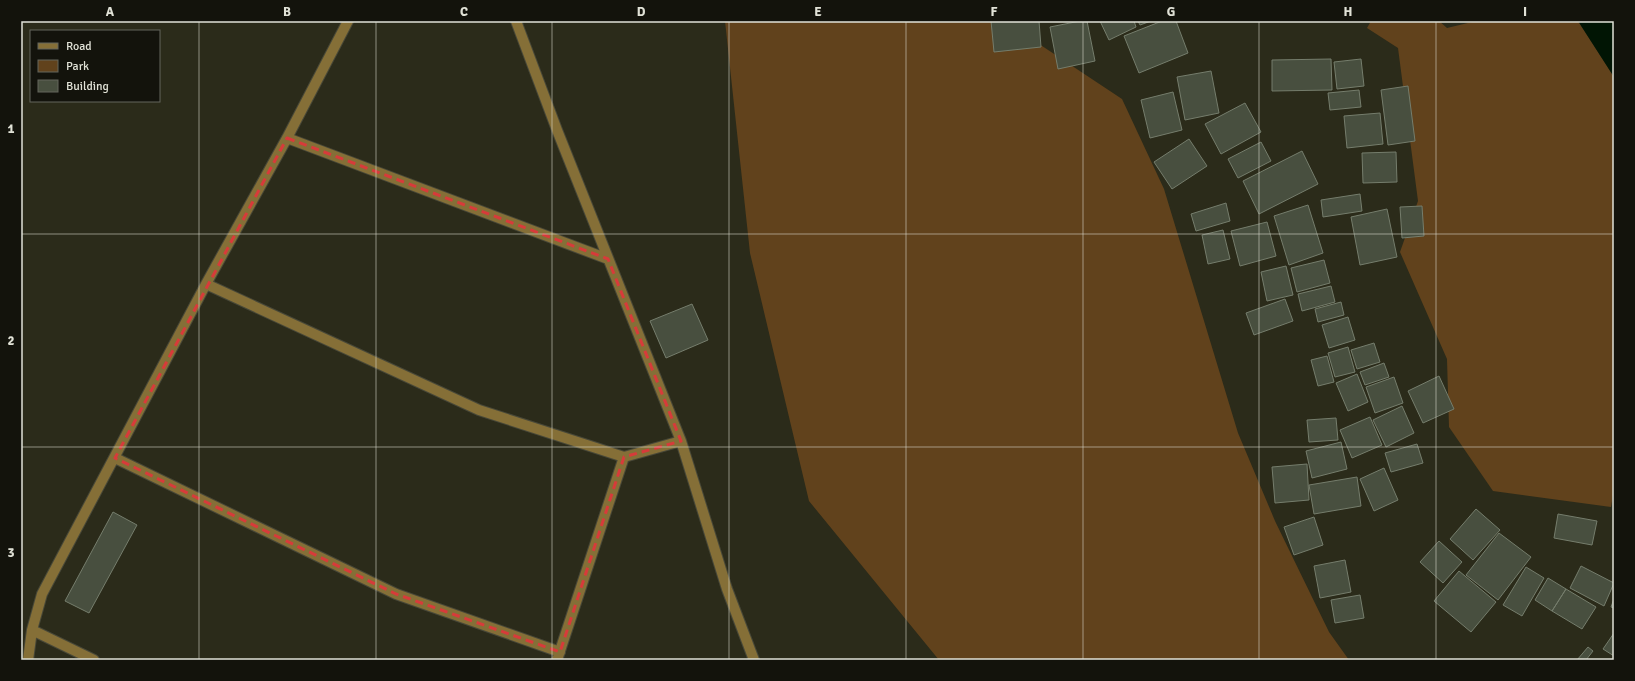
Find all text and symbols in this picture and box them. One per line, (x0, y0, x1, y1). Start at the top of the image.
text: A (106, 4, 115, 20)
text: B (283, 4, 291, 20)
text: C (460, 4, 468, 20)
text: D (637, 4, 646, 20)
text: E (814, 4, 822, 20)
text: F (991, 4, 998, 20)
text: G (1167, 4, 1175, 20)
text: H (1344, 4, 1352, 20)
text: I (1523, 4, 1527, 20)
legend (30, 30, 160, 102)
text: Road (66, 39, 92, 54)
text: Park (66, 59, 89, 74)
text: Building (66, 79, 109, 94)
text: 1 (7, 121, 15, 137)
text: 2 (7, 333, 15, 349)
text: 3 (7, 545, 15, 561)

